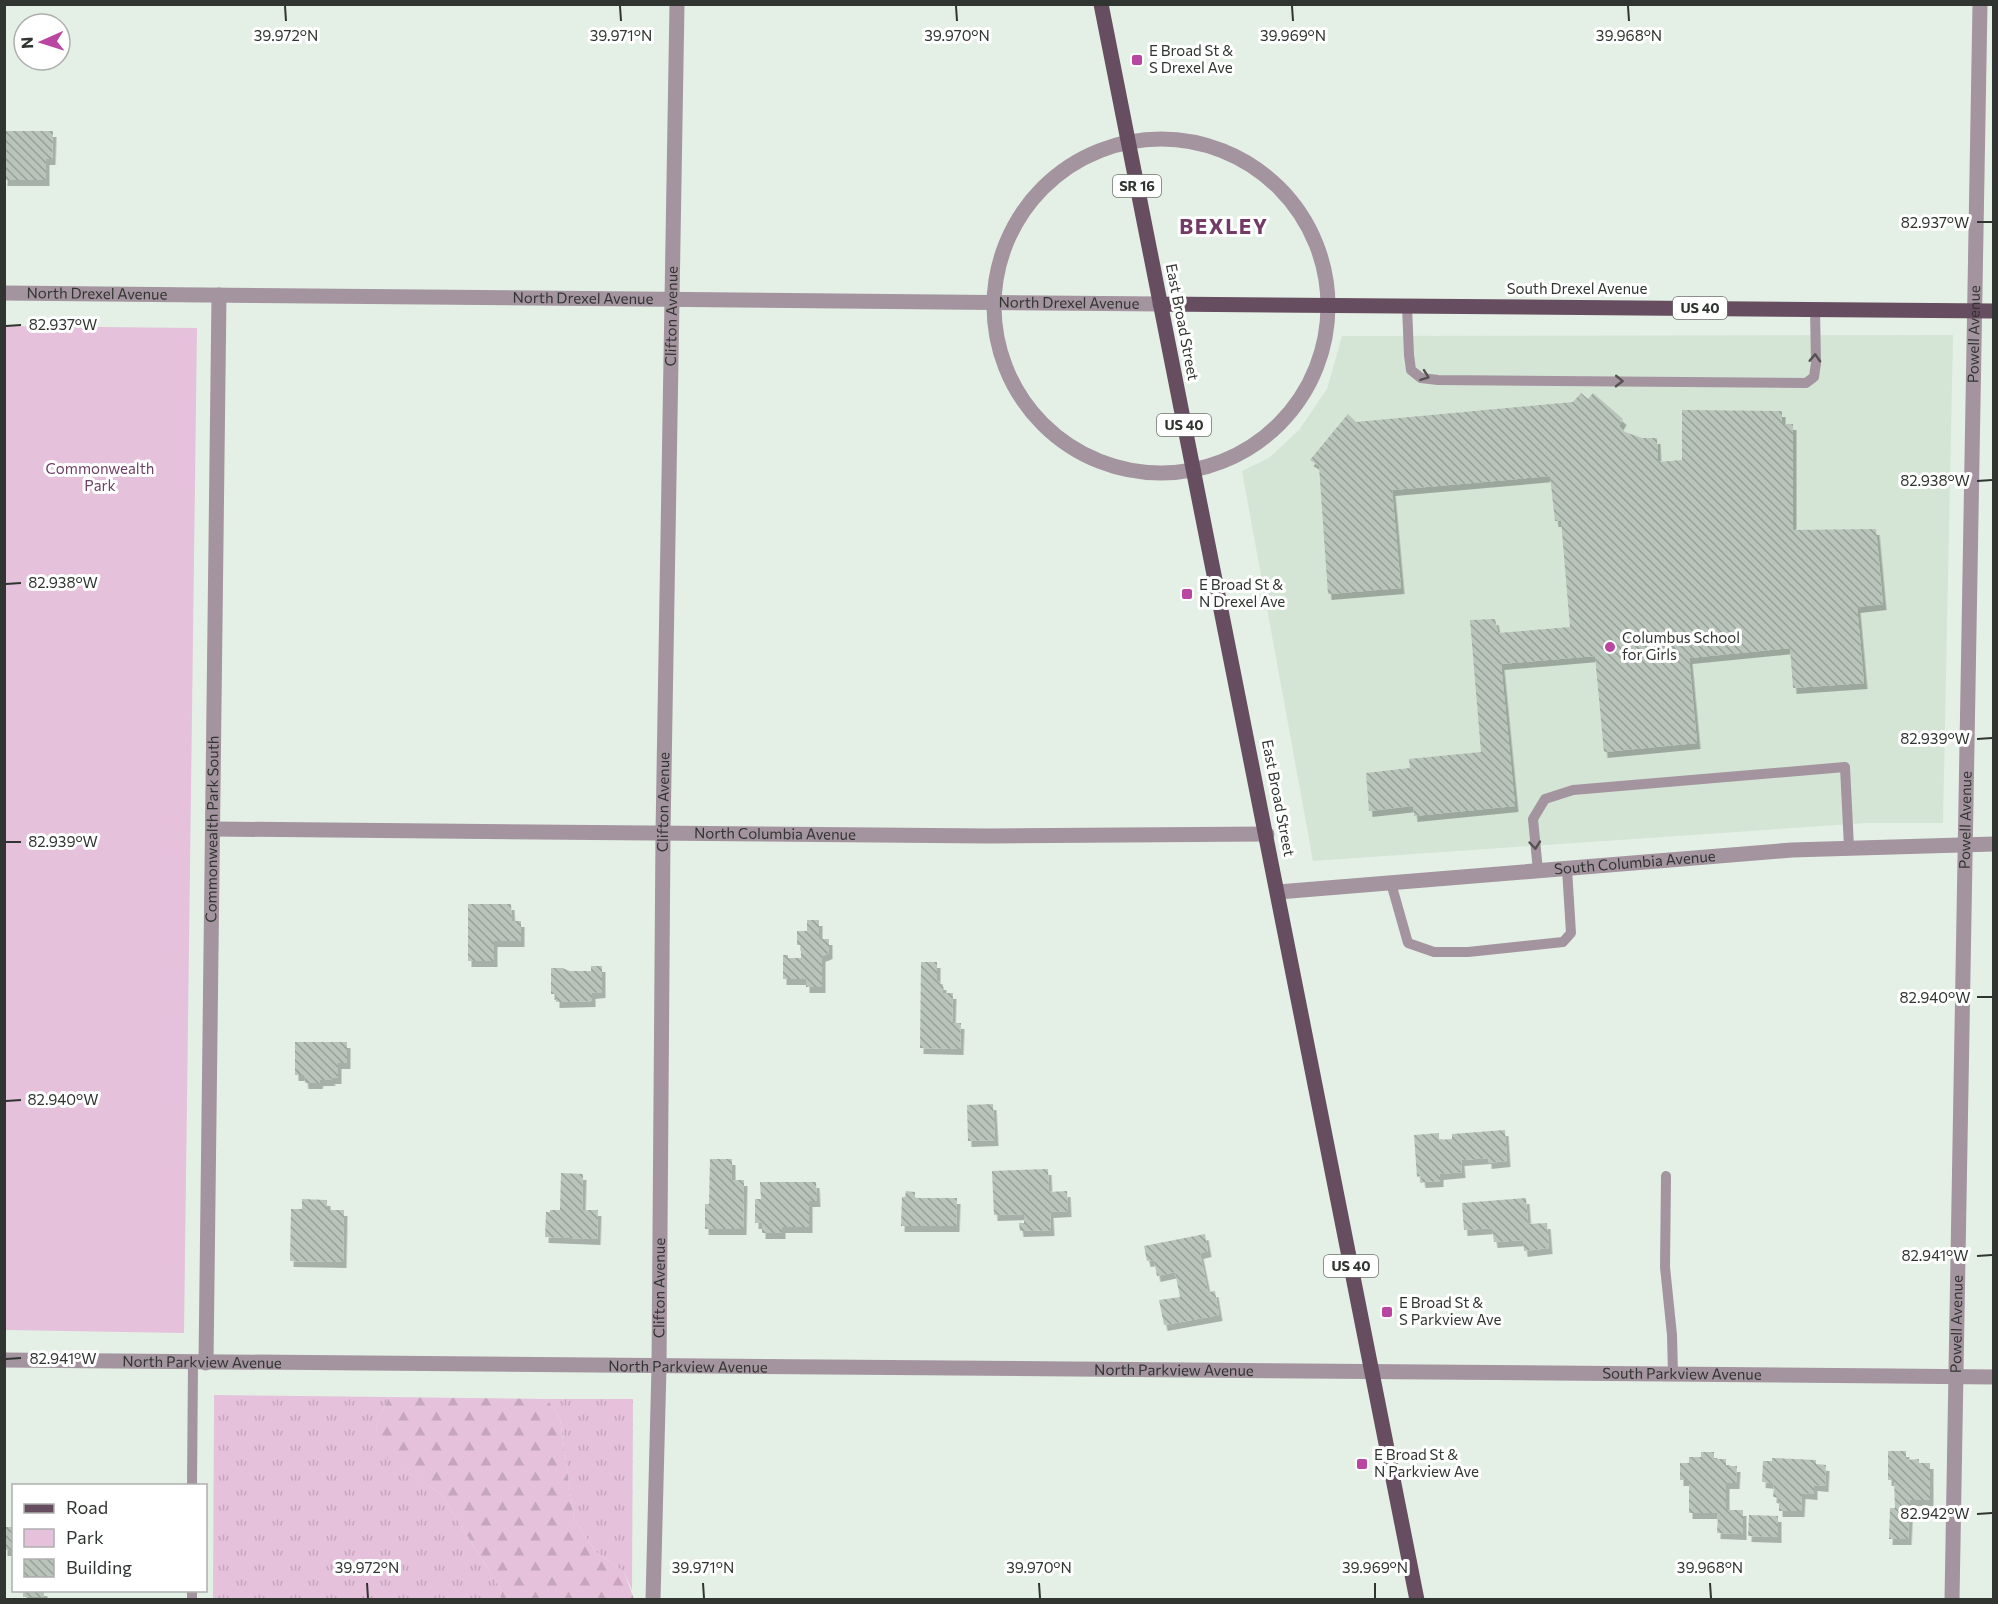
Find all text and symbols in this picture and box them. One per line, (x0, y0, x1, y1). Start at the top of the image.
north arrow (12, 12, 72, 72)
text: 39.972°N (254, 26, 318, 44)
text: 39.971°N (590, 26, 652, 44)
text: 39.970°N (924, 26, 990, 44)
text: 39.969°N (1260, 26, 1326, 44)
text: 39.968°N (1596, 26, 1662, 44)
text: N (17, 36, 36, 49)
place label: E Broad St & S Drexel Ave (1149, 41, 1233, 76)
marker: E Broad St & S Drexel Ave (1130, 53, 1144, 67)
road number: SR 16 (1113, 175, 1161, 197)
district label: BEXLEY (1179, 213, 1269, 238)
text: 82.937°W (1901, 213, 1969, 231)
street label: East Broad Street (1163, 262, 1203, 382)
street label: Clifton Avenue (661, 266, 681, 367)
street label: South Drexel Avenue (1507, 279, 1647, 297)
street label: North Drexel Avenue (26, 283, 168, 303)
street label: Powell Avenue (1963, 285, 1983, 383)
street label: North Drexel Avenue (512, 288, 654, 307)
street label: North Drexel Avenue (998, 292, 1140, 312)
road number: US 40 (1673, 297, 1727, 319)
text: 82.937°W (29, 315, 97, 333)
one-way arrow (1809, 354, 1822, 363)
one-way arrow (1419, 369, 1429, 381)
one-way arrow (1614, 374, 1623, 387)
road number: US 40 (1157, 414, 1211, 436)
park label: Commonwealth Park (46, 459, 154, 494)
text: 82.938°W (1900, 471, 1970, 489)
text: 82.938°W (28, 573, 98, 591)
place label: E Broad St & N Drexel Ave (1199, 575, 1285, 610)
marker: E Broad St & N Drexel Ave (1180, 587, 1194, 601)
place label: Columbus School for Girls (1622, 628, 1740, 663)
marker: Columbus School for Girls (1603, 640, 1617, 654)
text: 82.939°W (1900, 729, 1970, 747)
street label: Commonwealth Park South (201, 735, 222, 923)
street label: East Broad Street (1259, 738, 1299, 858)
street label: Clifton Avenue (653, 752, 672, 852)
street label: Powell Avenue (1955, 771, 1975, 869)
street label: North Columbia Avenue (694, 823, 856, 843)
text: 82.939°W (28, 832, 98, 850)
one-way arrow (1528, 840, 1541, 850)
street label: South Columbia Avenue (1553, 846, 1716, 877)
text: 82.940°W (1900, 988, 1970, 1006)
text: 82.940°W (28, 1090, 98, 1108)
street label: Clifton Avenue (649, 1238, 668, 1338)
text: 82.941°W (1901, 1246, 1969, 1264)
road number: US 40 (1324, 1255, 1378, 1277)
street label: Powell Avenue (1946, 1275, 1966, 1373)
place label: E Broad St & S Parkview Ave (1399, 1293, 1501, 1328)
marker: E Broad St & S Parkview Ave (1380, 1305, 1394, 1319)
text: 82.941°W (29, 1349, 97, 1367)
street label: North Parkview Avenue (122, 1352, 282, 1371)
street label: North Parkview Avenue (608, 1356, 768, 1376)
street label: North Parkview Avenue (1094, 1360, 1254, 1379)
street label: South Parkview Avenue (1602, 1363, 1762, 1383)
place label: E Broad St & N Parkview Ave (1374, 1445, 1479, 1480)
marker: E Broad St & N Parkview Ave (1355, 1457, 1369, 1471)
legend (12, 1484, 207, 1592)
text: Road (66, 1496, 108, 1518)
text: 82.942°W (1900, 1504, 1970, 1522)
text: Park (66, 1526, 104, 1548)
text: Building (66, 1556, 132, 1578)
text: 39.972°N (335, 1558, 399, 1576)
text: 39.971°N (672, 1558, 734, 1576)
text: 39.970°N (1006, 1558, 1072, 1576)
text: 39.969°N (1342, 1558, 1408, 1576)
text: 39.968°N (1677, 1558, 1743, 1576)

